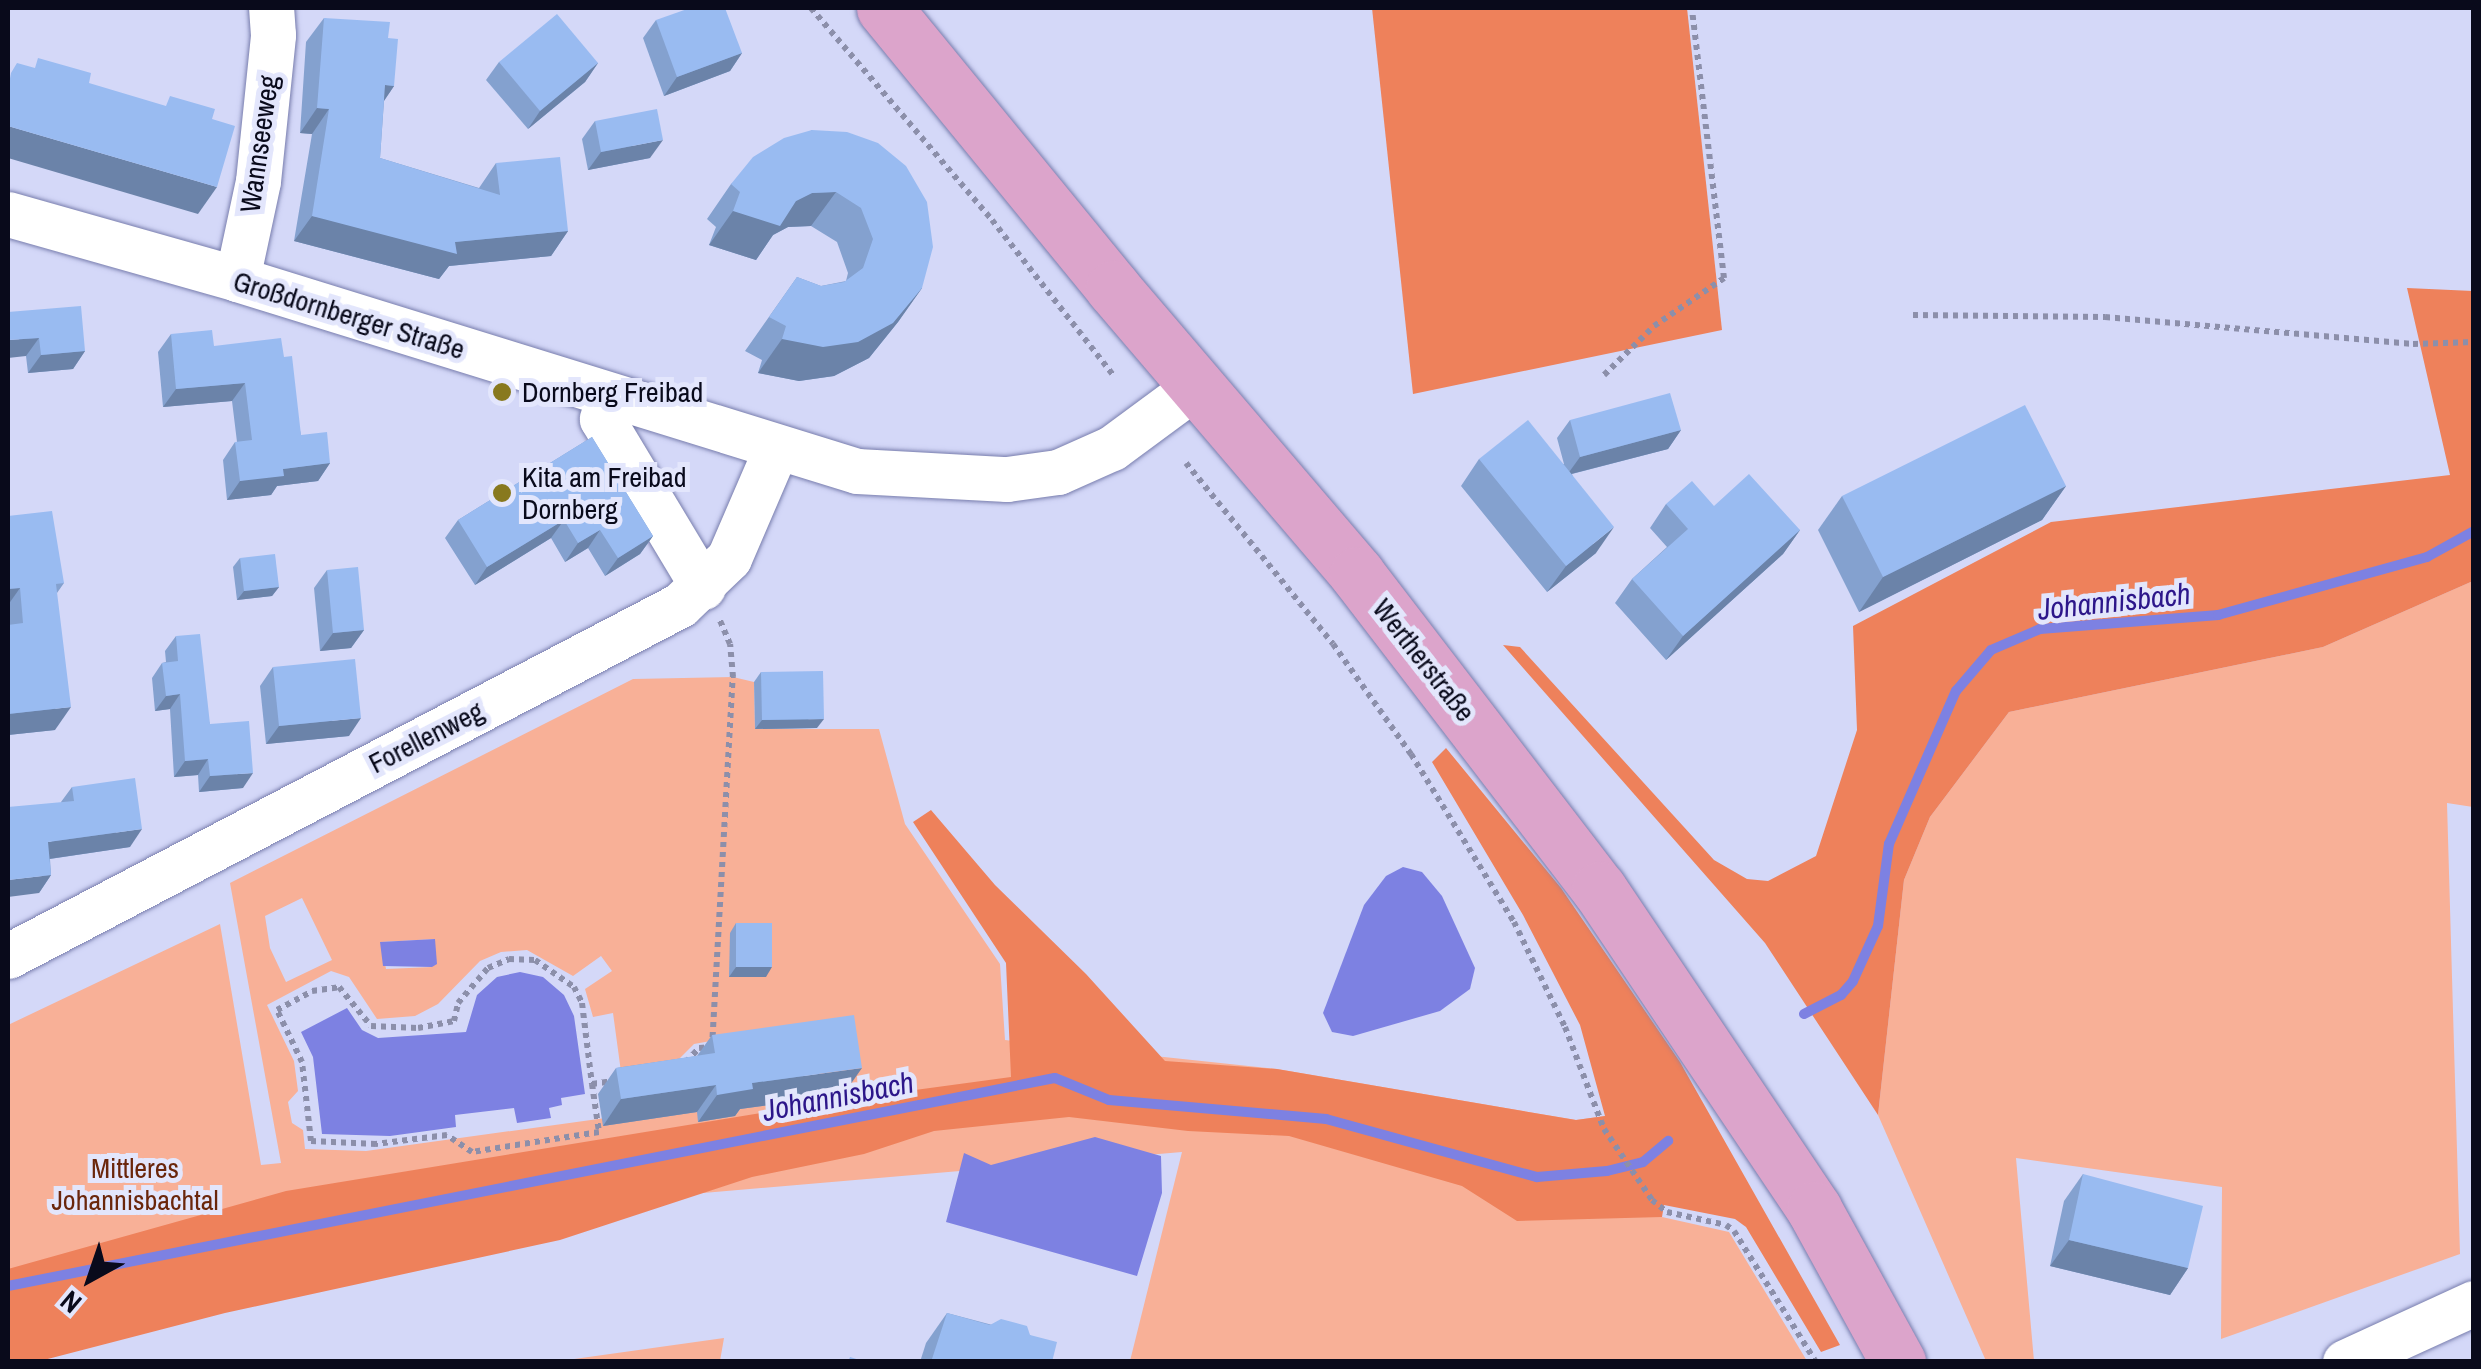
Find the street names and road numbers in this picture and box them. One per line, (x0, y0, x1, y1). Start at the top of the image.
street label: Wannseeweg (233, 73, 285, 215)
street label: Großdornberger Straße (229, 264, 469, 366)
street label: Wertherstraße (1366, 592, 1482, 728)
street label: Forellenweg (363, 694, 489, 780)

